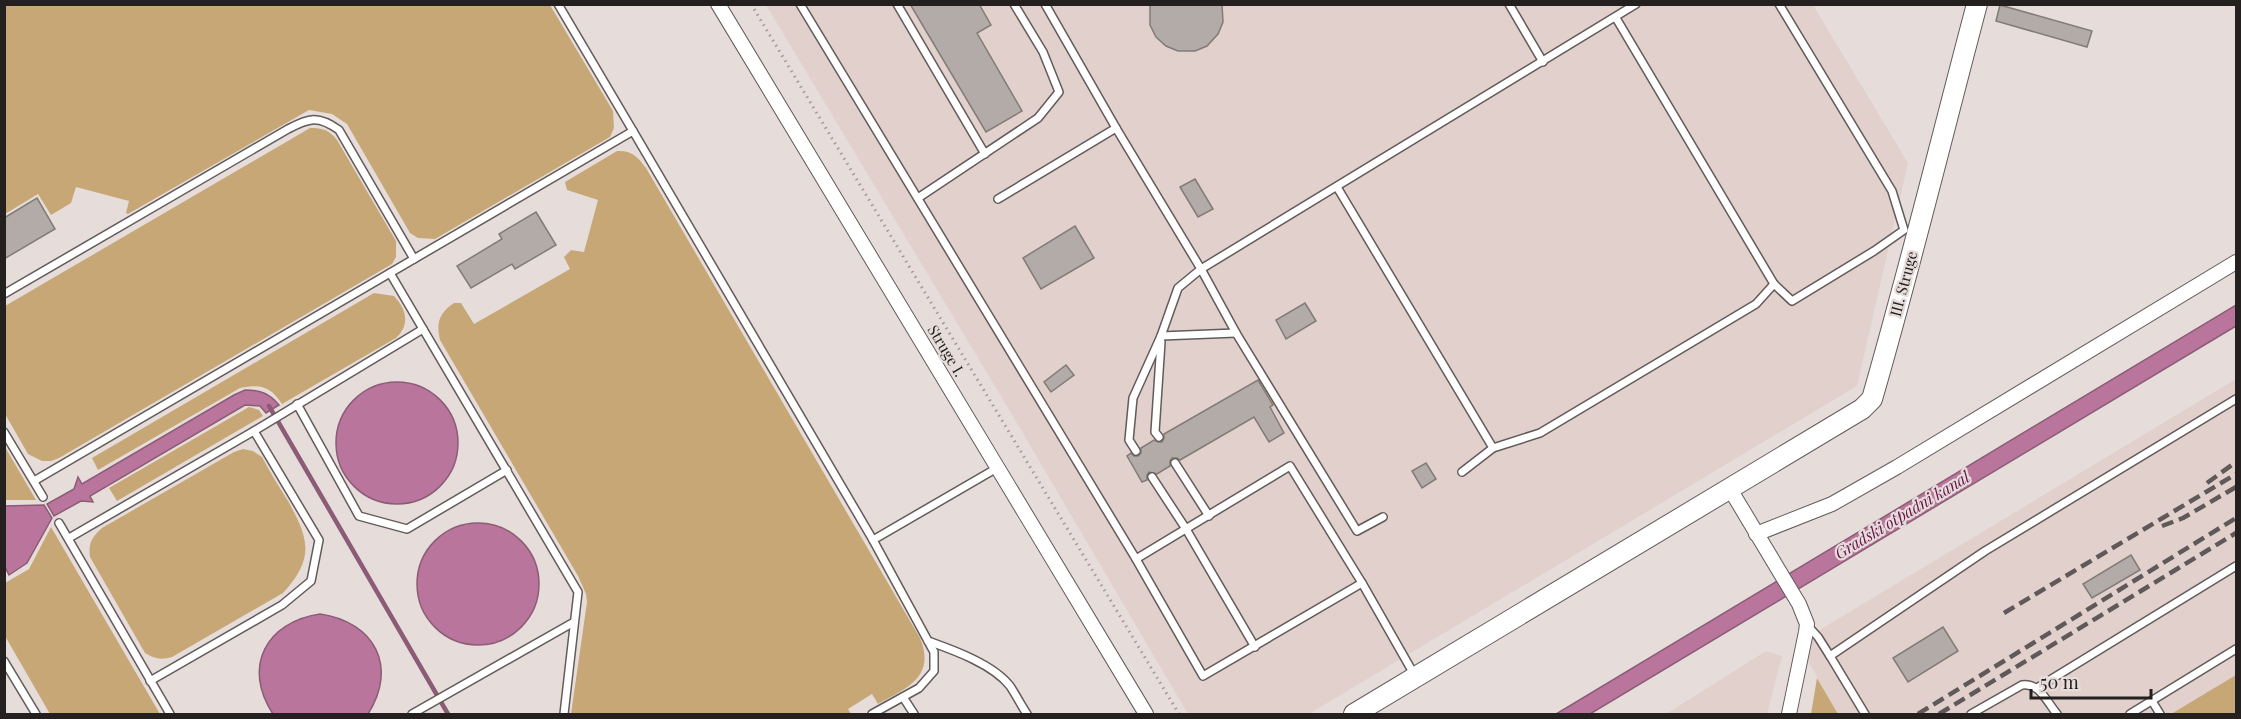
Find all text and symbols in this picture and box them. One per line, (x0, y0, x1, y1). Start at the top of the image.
street label: III. Struge (1885, 249, 1921, 319)
street label: Struge I. (924, 321, 970, 380)
water label: Gradski otpadni kanal (1830, 466, 1974, 563)
scale bar (2031, 662, 2151, 700)
text: 50 m (2040, 670, 2079, 694)

